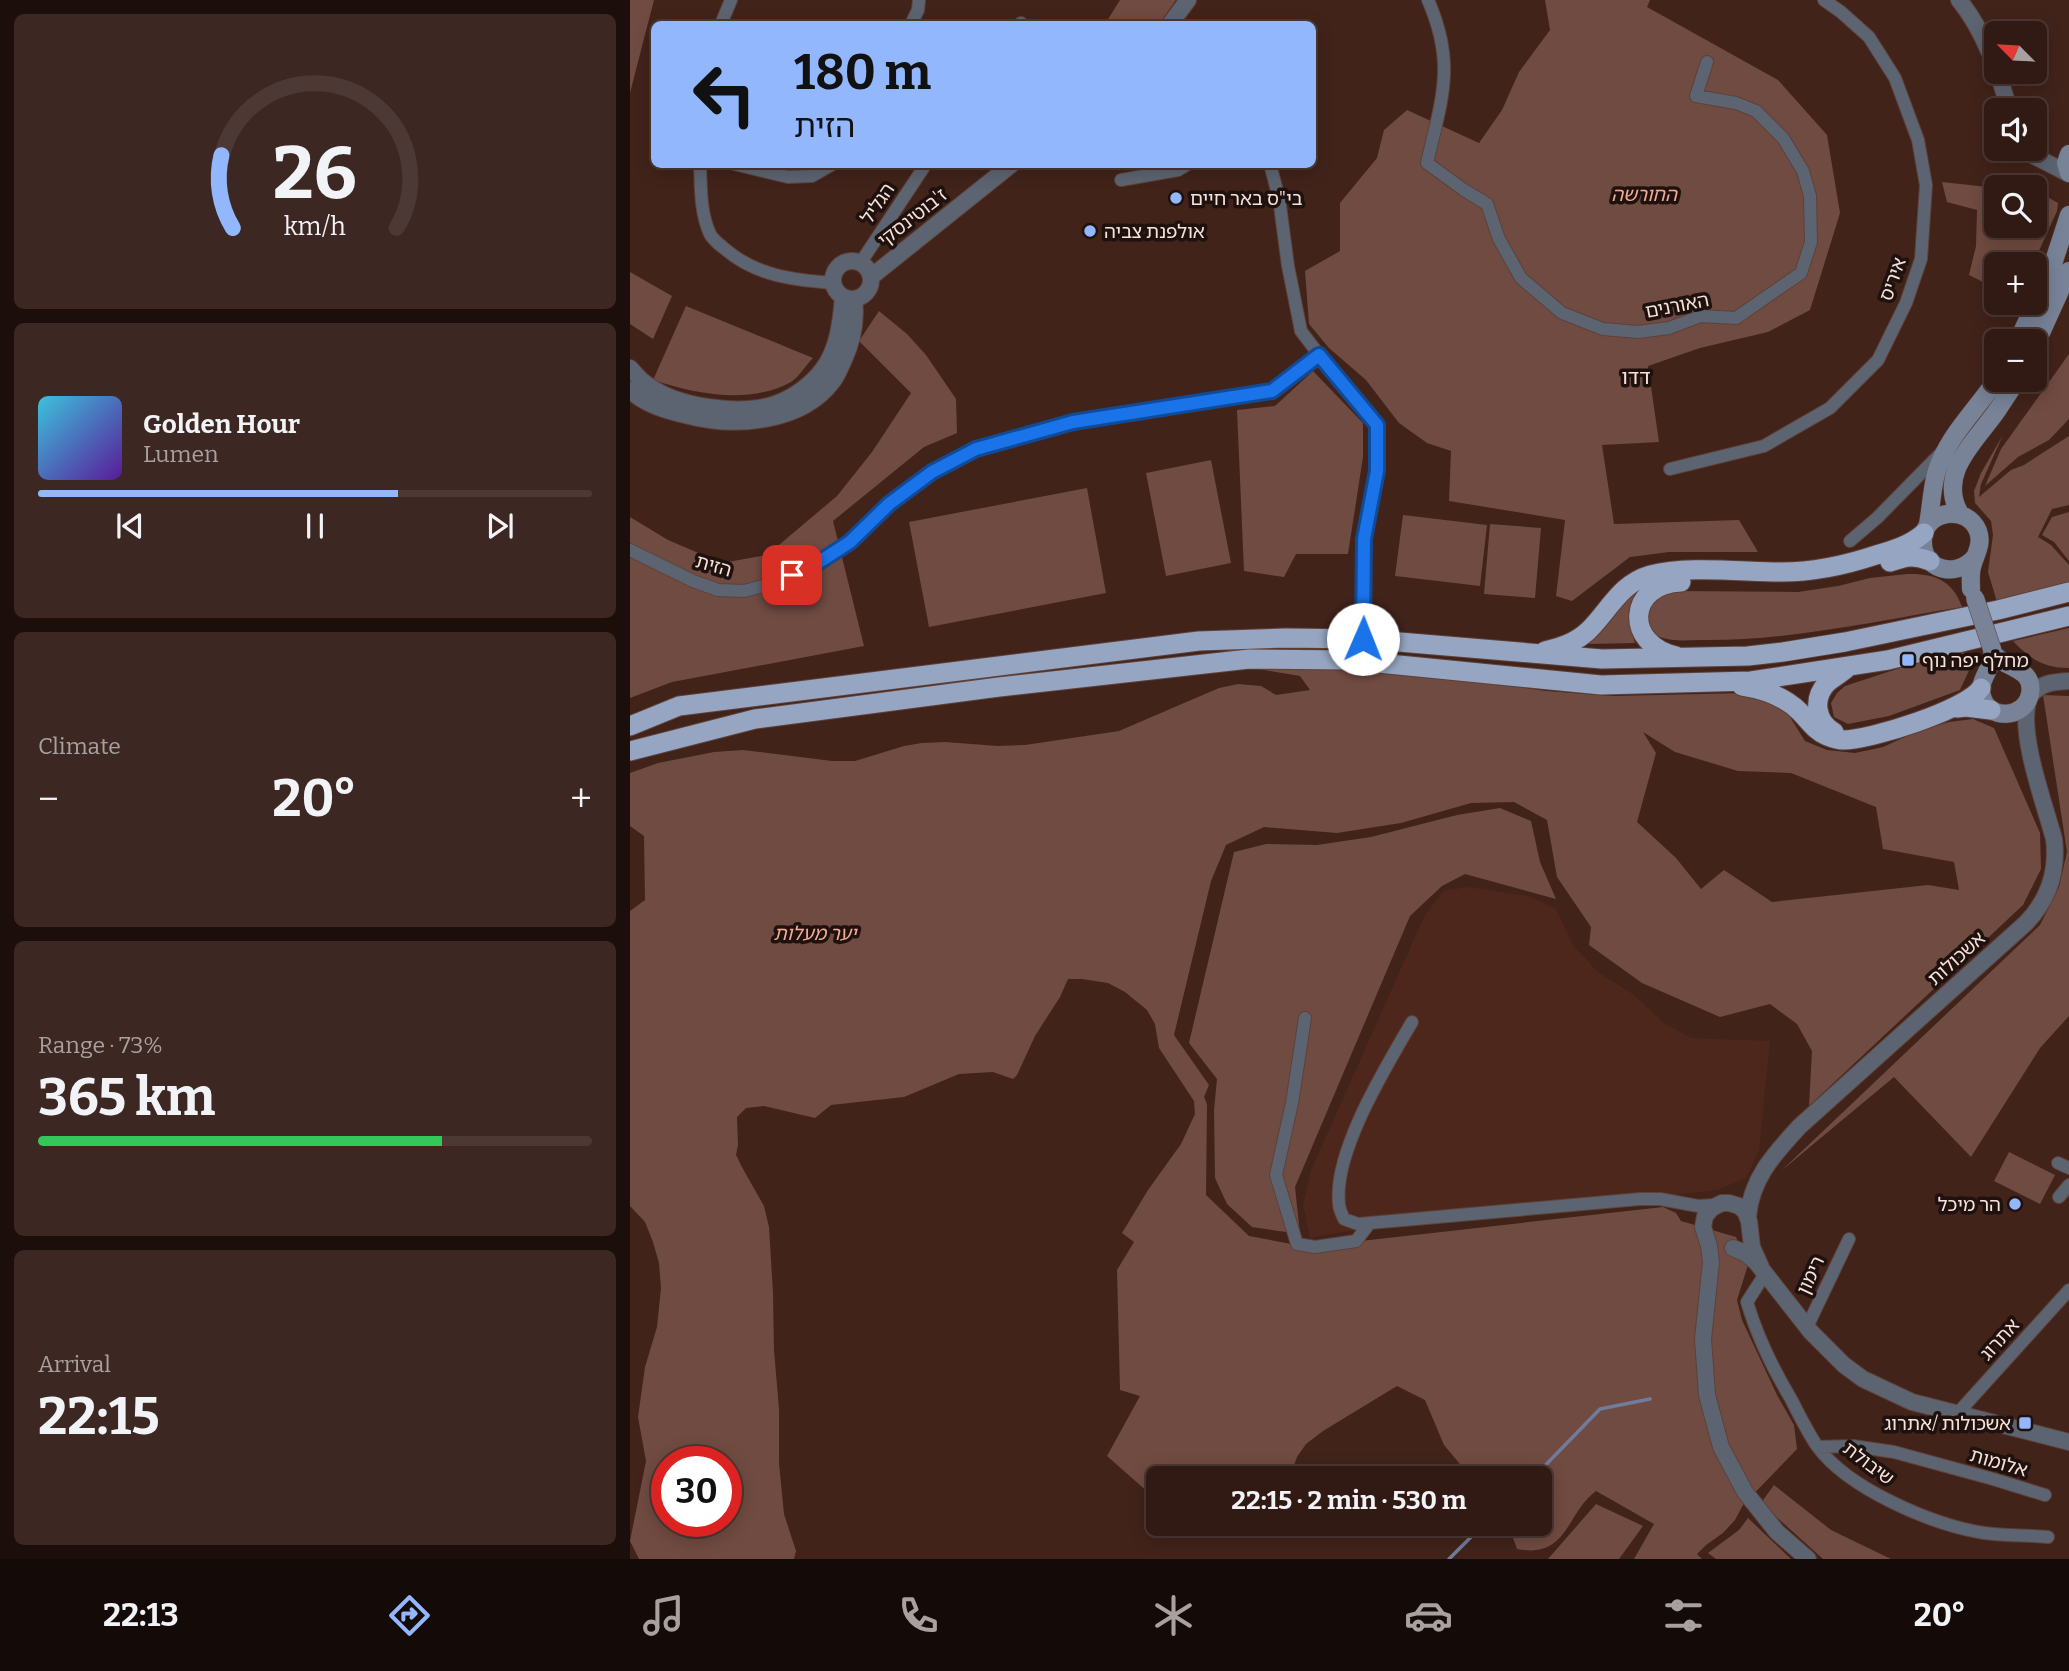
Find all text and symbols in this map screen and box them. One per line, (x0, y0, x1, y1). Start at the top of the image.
north arrow (1984, 21, 2048, 84)
map controls (1984, 21, 2047, 392)
text: 180 m (794, 43, 931, 102)
icon: left (679, 49, 770, 140)
button: sound (1984, 98, 2047, 161)
text: הזית (794, 107, 855, 145)
text: 26 (273, 130, 357, 217)
button: search (1984, 175, 2047, 238)
street label: הגליל (856, 179, 899, 228)
street label: ז'בוטינסקי (873, 183, 952, 252)
park label: החורשה (1611, 183, 1678, 206)
place label: בי"ס באר חיים (1190, 187, 1303, 210)
marker: בי"ס באר חיים (1168, 190, 1184, 206)
text: km/h (284, 211, 346, 241)
place label: אולפנת צביה (1104, 220, 1205, 243)
marker: אולפנת צביה (1082, 223, 1098, 239)
button: + (1984, 252, 2047, 315)
street label: איריס (1874, 254, 1911, 304)
street label: האורנים (1643, 288, 1711, 323)
button: − (1984, 329, 2047, 392)
district label: דדו (1621, 364, 1651, 390)
text: Golden Hour (143, 409, 300, 440)
text: Lumen (143, 440, 219, 468)
icon: previous (111, 507, 149, 545)
icon: pause (296, 507, 334, 545)
icon: next (481, 507, 519, 545)
pin (762, 545, 822, 605)
street label: הזית (693, 549, 735, 582)
icon: arrive (773, 556, 811, 594)
position arrow (1326, 602, 1400, 676)
place label: מחלף יפה נוף (1922, 649, 2029, 672)
marker: מחלף יפה נוף (1900, 652, 1916, 668)
text: Climate (38, 732, 121, 760)
text: 20° (272, 767, 357, 830)
text: − (38, 776, 59, 822)
text: + (570, 776, 592, 822)
park label: יער מעלות (774, 922, 859, 945)
street label: אשכולות (1923, 927, 1990, 990)
text: Range · 73% (38, 1031, 163, 1059)
text: 365 km (38, 1066, 215, 1129)
place label: הר מיכל (1938, 1193, 2001, 1216)
marker: הר מיכל (2007, 1196, 2023, 1212)
street label: רימון (1792, 1252, 1829, 1298)
street label: אתרוג (1975, 1314, 2024, 1365)
text: Arrival (38, 1350, 111, 1378)
text: 22:15 (38, 1385, 160, 1448)
place label: אשכולות /אתרוג (1884, 1412, 2011, 1435)
marker: אשכולות /אתרוג (2017, 1415, 2033, 1431)
street label: שיבולת (1839, 1437, 1899, 1490)
street label: אלומות (1967, 1443, 2030, 1482)
speed limit sign: 30 (651, 1446, 742, 1537)
text: 22:15 · 2 min · 530 m (1231, 1485, 1467, 1516)
icon: directions (385, 1591, 434, 1640)
icon: music (639, 1591, 688, 1640)
icon: phone (894, 1591, 943, 1640)
icon: climate (1149, 1591, 1198, 1640)
icon: car (1404, 1591, 1453, 1640)
icon: filters (1659, 1591, 1708, 1640)
text: 22:13 (103, 1596, 179, 1634)
text: 20° (1914, 1596, 1966, 1634)

